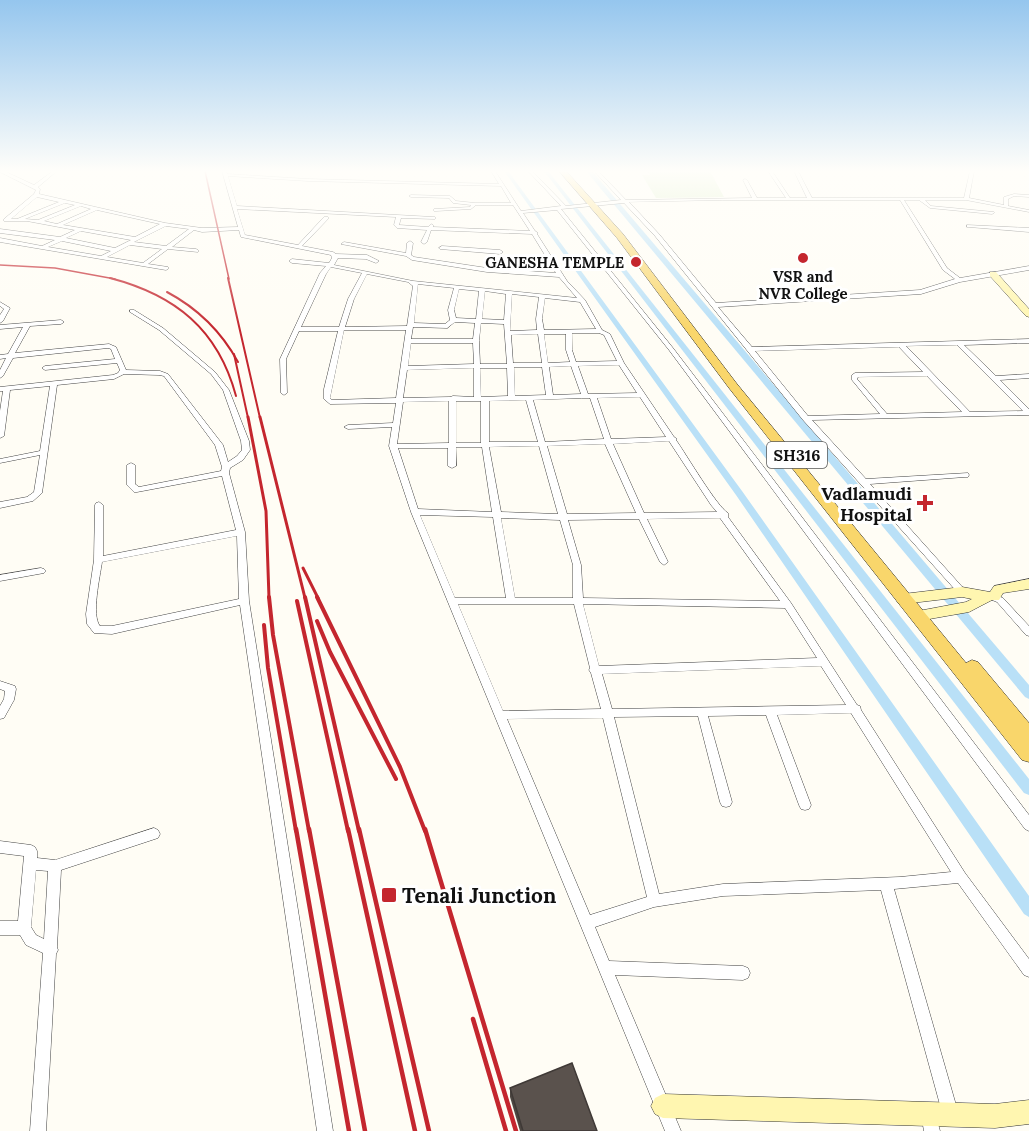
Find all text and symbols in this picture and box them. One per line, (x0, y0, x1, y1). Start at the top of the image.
marker: VSR and NVR College (796, 251, 810, 265)
place label: GANESHA TEMPLE (485, 253, 624, 272)
marker: GANESHA TEMPLE (629, 255, 643, 269)
place label: VSR and NVR College (759, 267, 847, 303)
road number: SH316 (767, 442, 827, 468)
place label: Vadlamudi Hospital (821, 482, 912, 526)
marker: Vadlamudi Hospital (916, 494, 934, 512)
place label: Tenali Junction (402, 882, 556, 909)
marker: Tenali Junction (380, 886, 398, 904)

